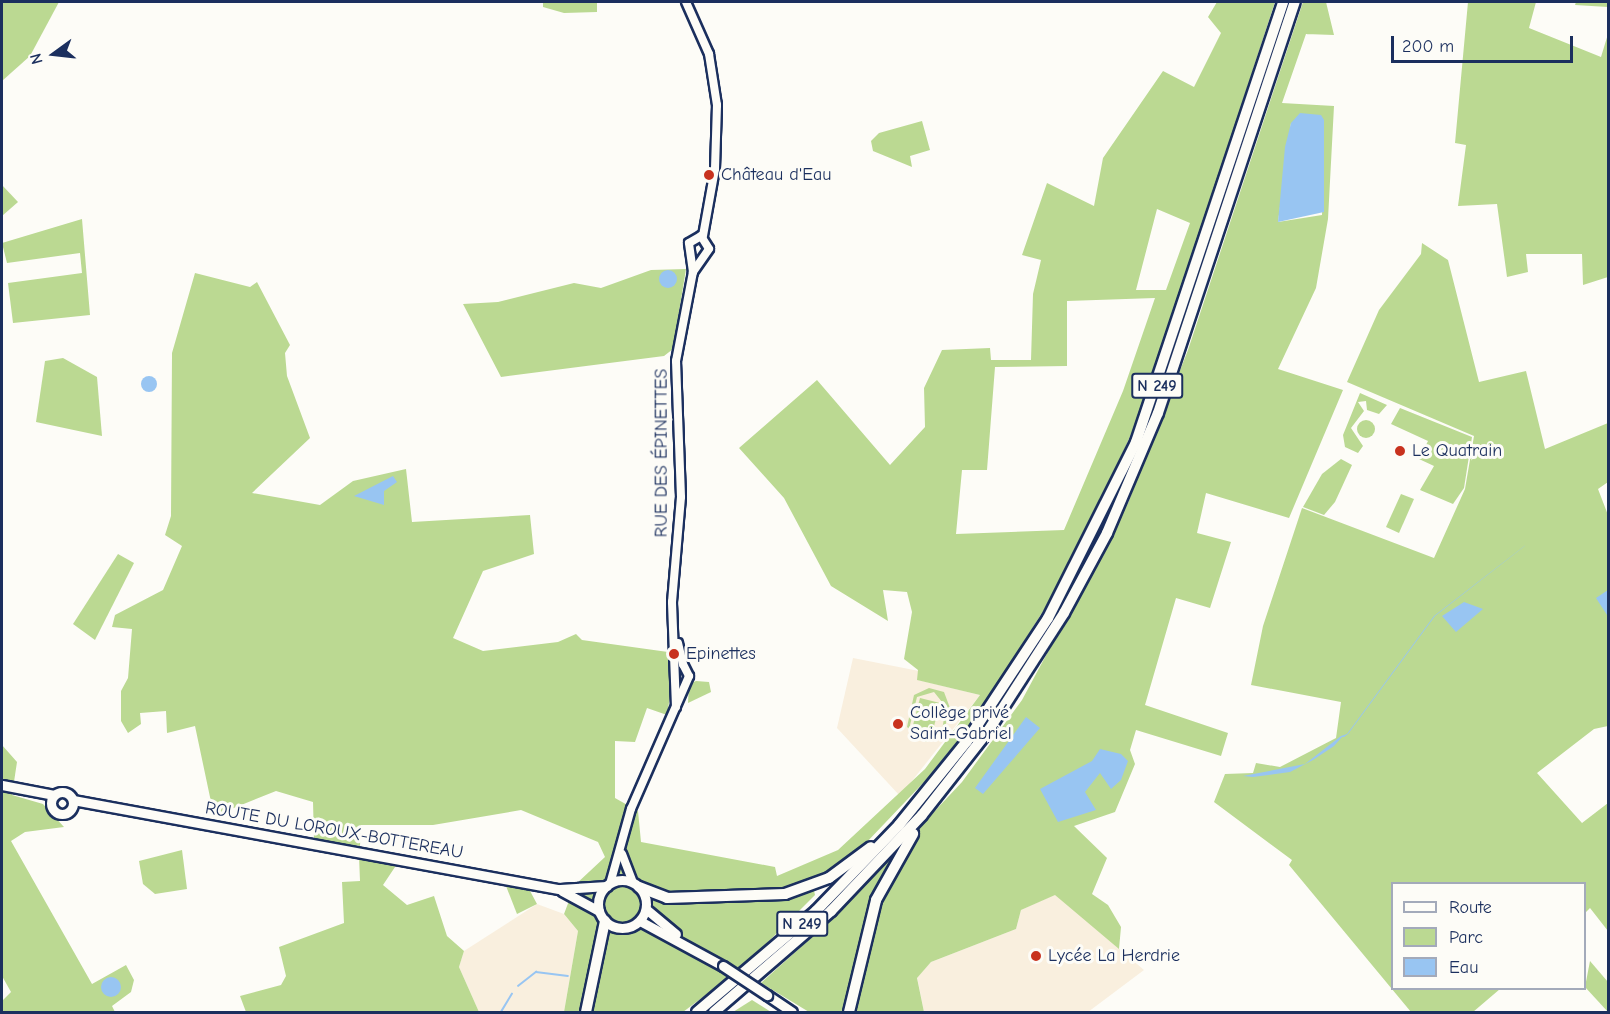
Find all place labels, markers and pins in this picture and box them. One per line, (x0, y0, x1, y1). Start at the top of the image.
place label: Château d'Eau (721, 164, 832, 186)
marker: Château d'Eau (702, 168, 716, 182)
place label: Le Quatrain (1412, 440, 1502, 462)
marker: Le Quatrain (1393, 444, 1407, 458)
place label: Epinettes (686, 643, 756, 665)
marker: Epinettes (667, 647, 681, 661)
place label: Collège privé Saint-Gabriel (910, 703, 1012, 746)
marker: Collège privé Saint-Gabriel (891, 717, 905, 731)
place label: Lycée La Herdrie (1048, 945, 1180, 967)
marker: Lycée La Herdrie (1029, 949, 1043, 963)

